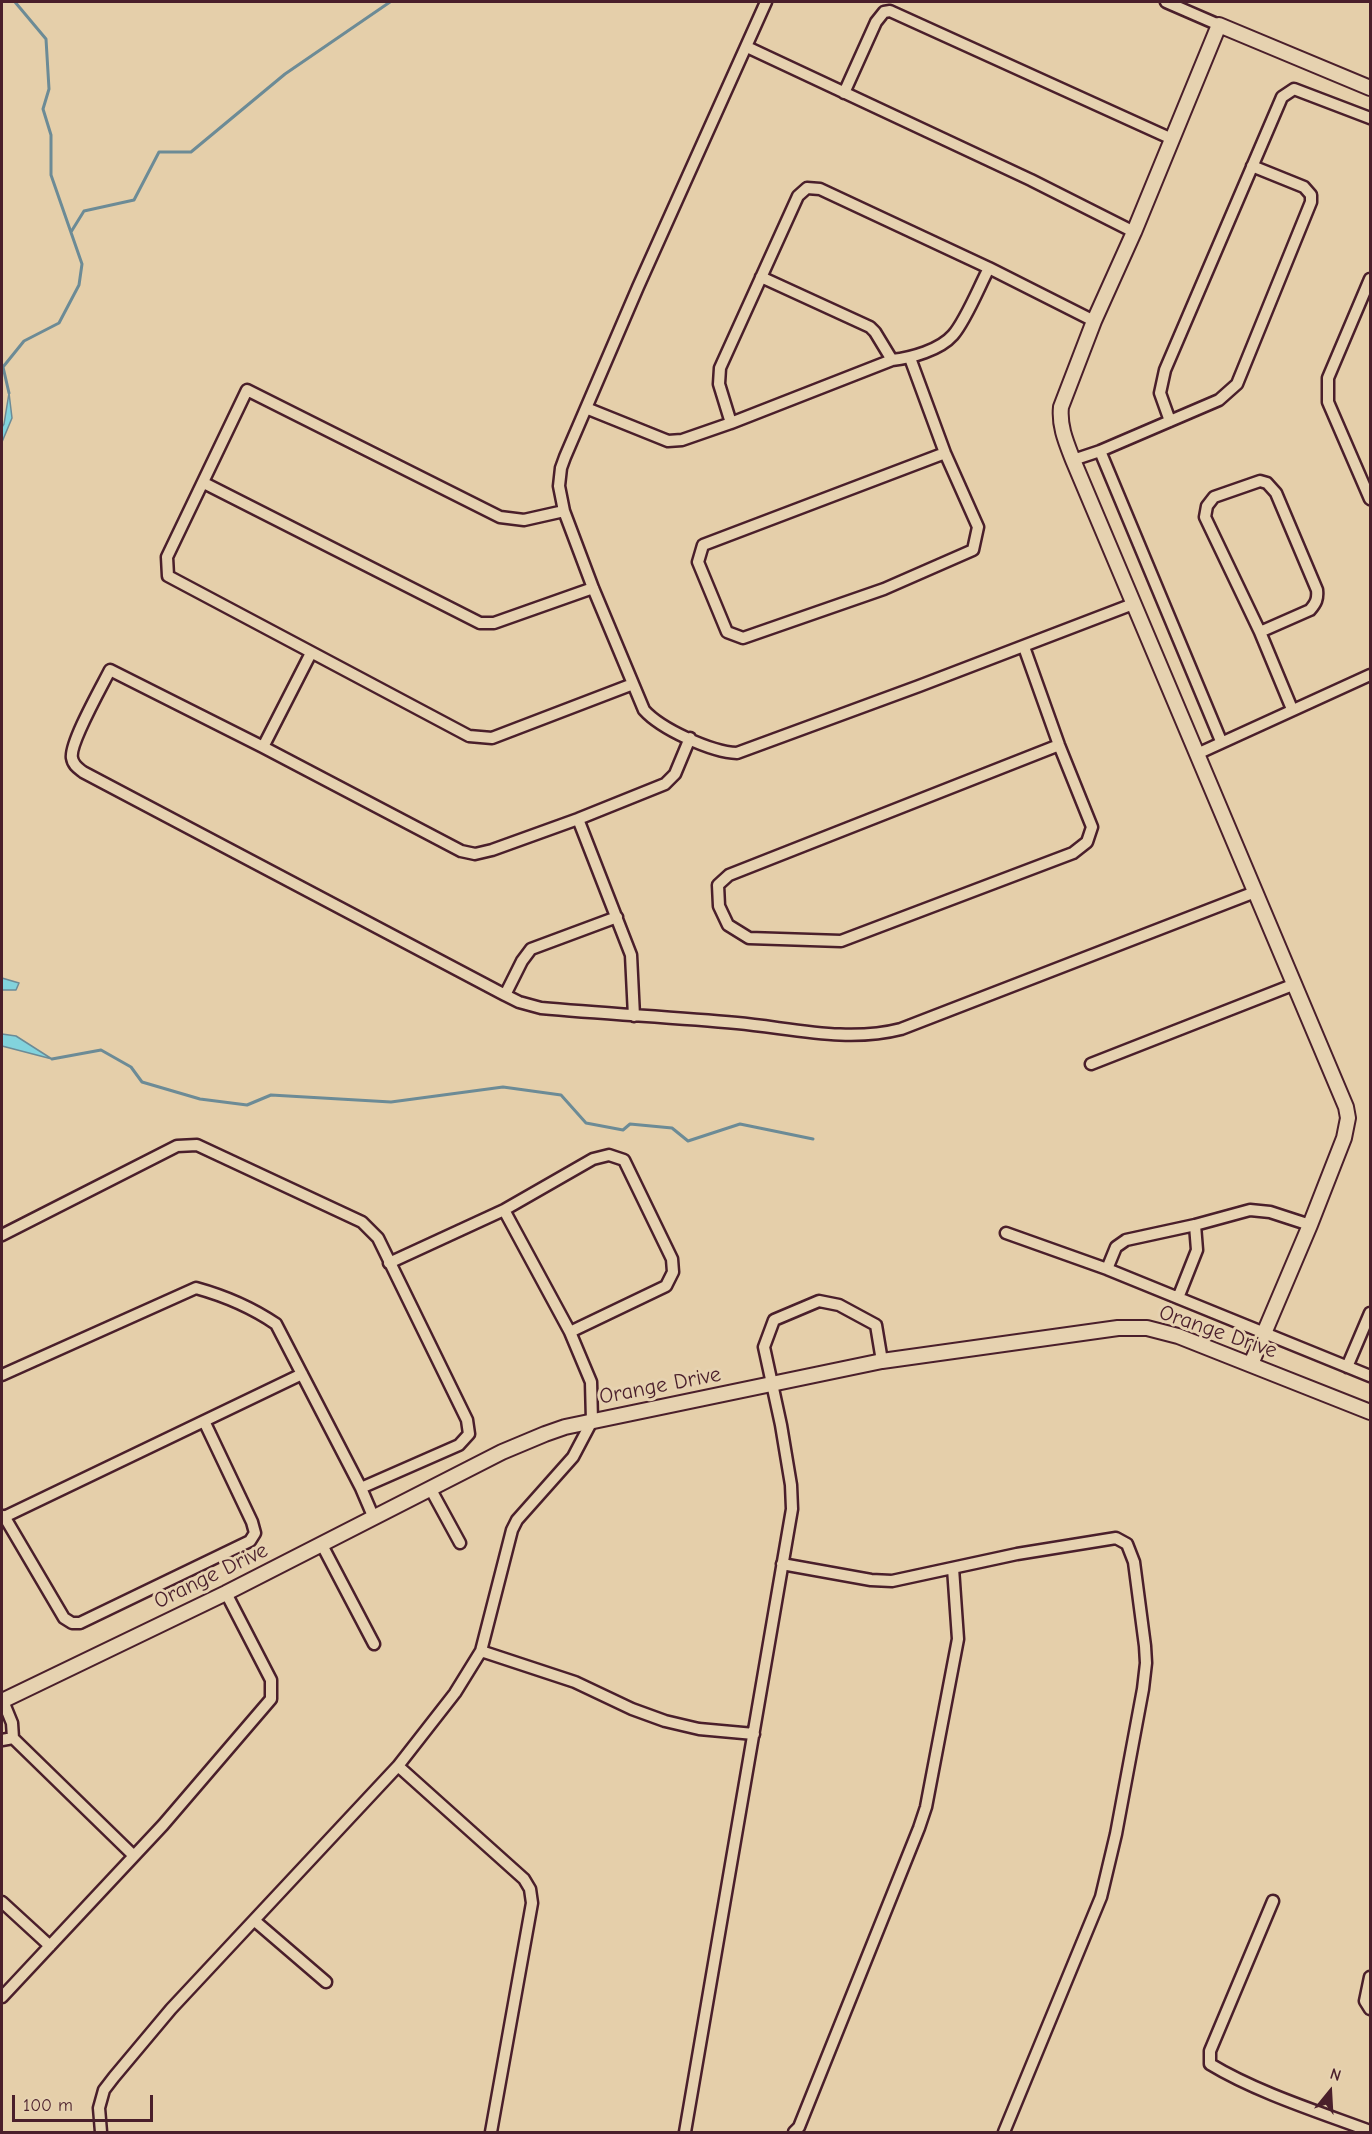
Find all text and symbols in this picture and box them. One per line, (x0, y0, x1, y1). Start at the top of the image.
street label: Orange Drive (1155, 1299, 1281, 1365)
street label: Orange Drive (597, 1361, 723, 1411)
street label: Orange Drive (150, 1537, 272, 1615)
north arrow (1300, 2062, 1360, 2122)
text: N (1328, 2065, 1343, 2085)
scale bar (15, 2083, 156, 2121)
text: 100 m (23, 2095, 73, 2116)

